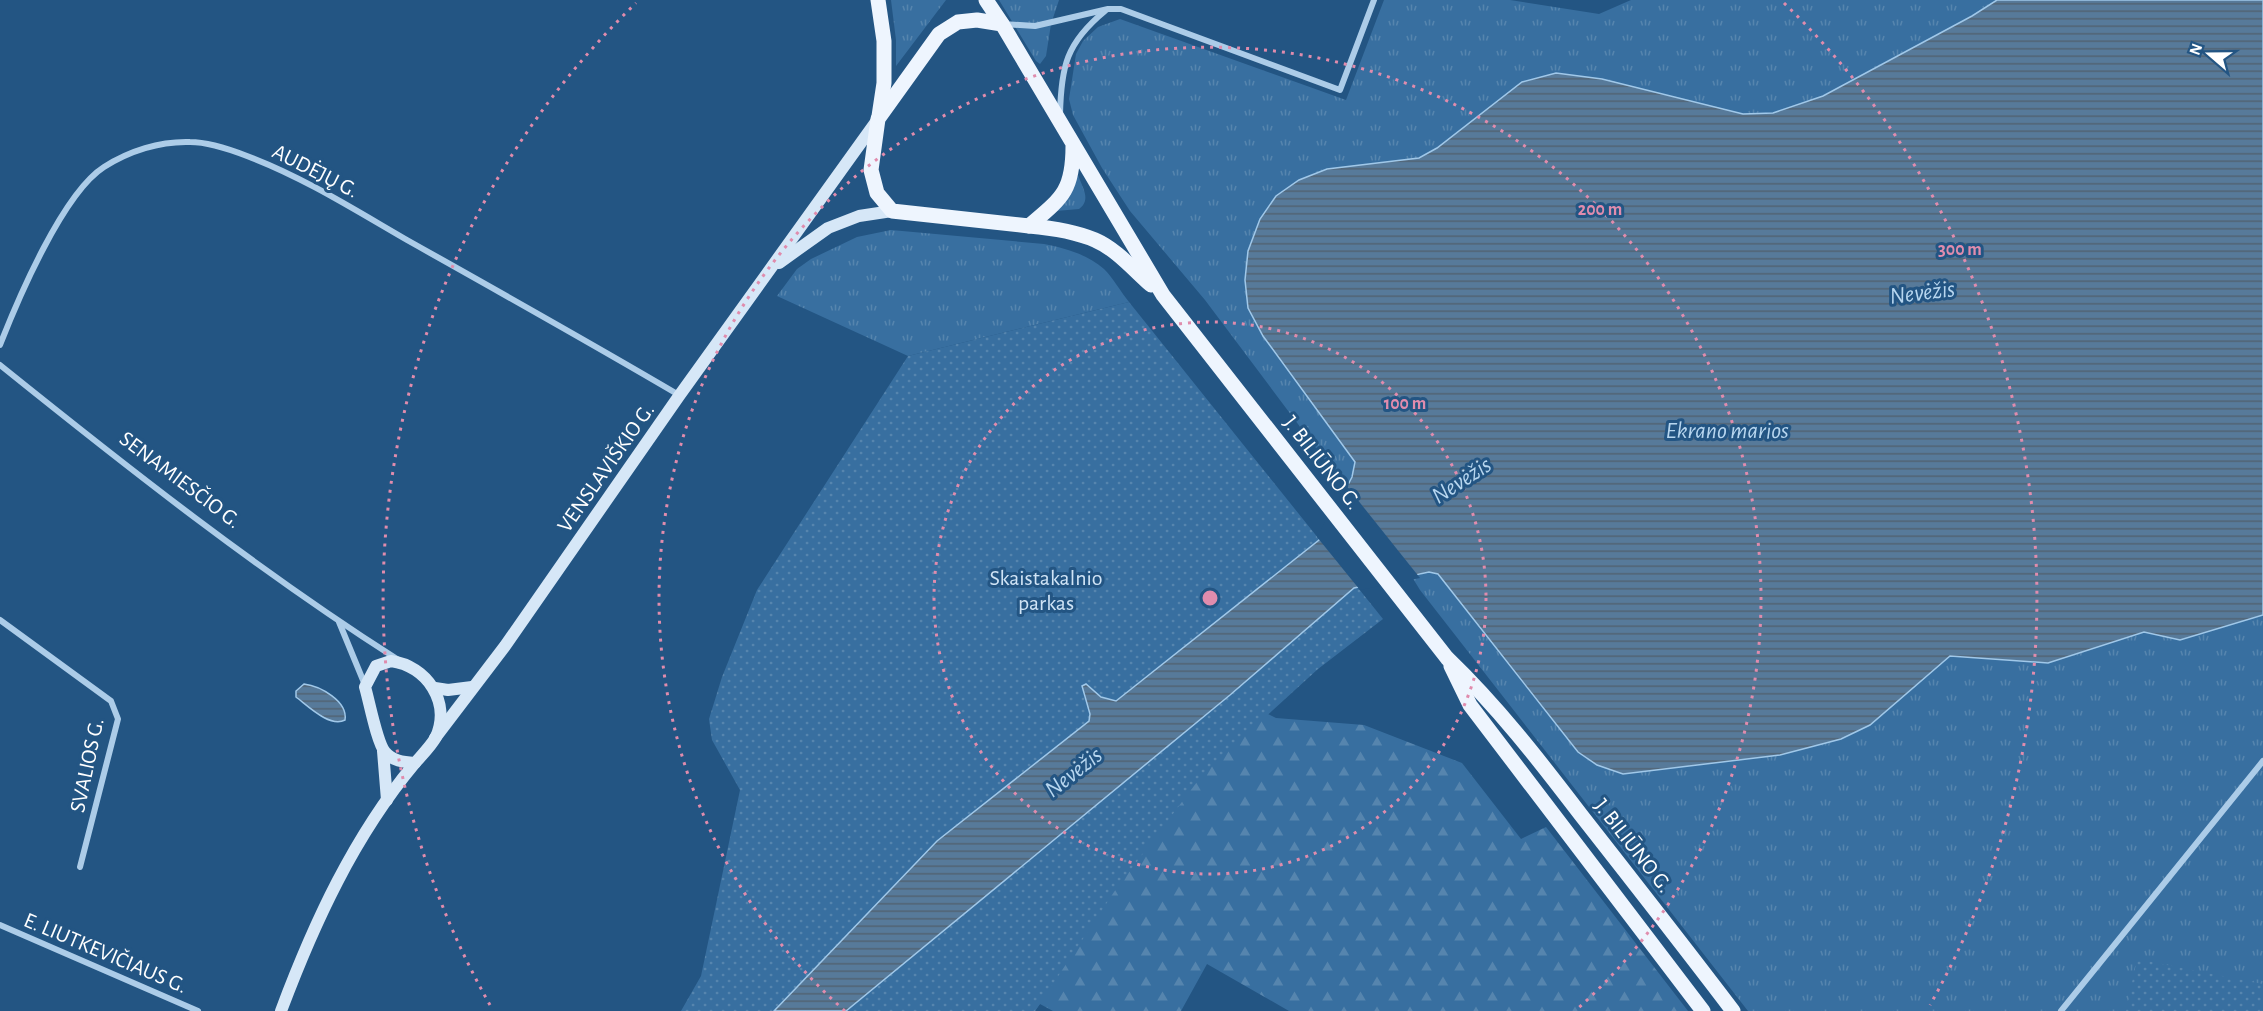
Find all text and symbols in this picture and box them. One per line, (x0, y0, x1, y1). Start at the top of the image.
north arrow (2179, 24, 2239, 84)
text: N (2186, 41, 2205, 57)
street label: AUDĖJŲ G. (269, 140, 362, 202)
text: 200 m (1578, 201, 1622, 219)
text: 300 m (1938, 241, 1982, 259)
water label: Nevėžis (1888, 277, 1956, 309)
text: 100 m (1384, 395, 1426, 413)
street label: VENSLAVIŠKIO G. (552, 398, 658, 536)
street label: J. BILIŪNO G. (1279, 412, 1365, 513)
water label: Ekrano marios (1665, 419, 1789, 443)
street label: SENAMIESČIO G. (116, 426, 246, 532)
water label: Nevėžis (1428, 453, 1496, 509)
park label: Skaistakalnio parkas (989, 567, 1103, 614)
centre of rings (1200, 588, 1220, 608)
street label: SVALIOS G. (66, 716, 108, 814)
water label: Nevėžis (1040, 743, 1107, 802)
street label: J. BILIŪNO G. (1590, 795, 1676, 896)
street label: E. LIUTKEVIČIAUS G. (21, 908, 191, 997)

